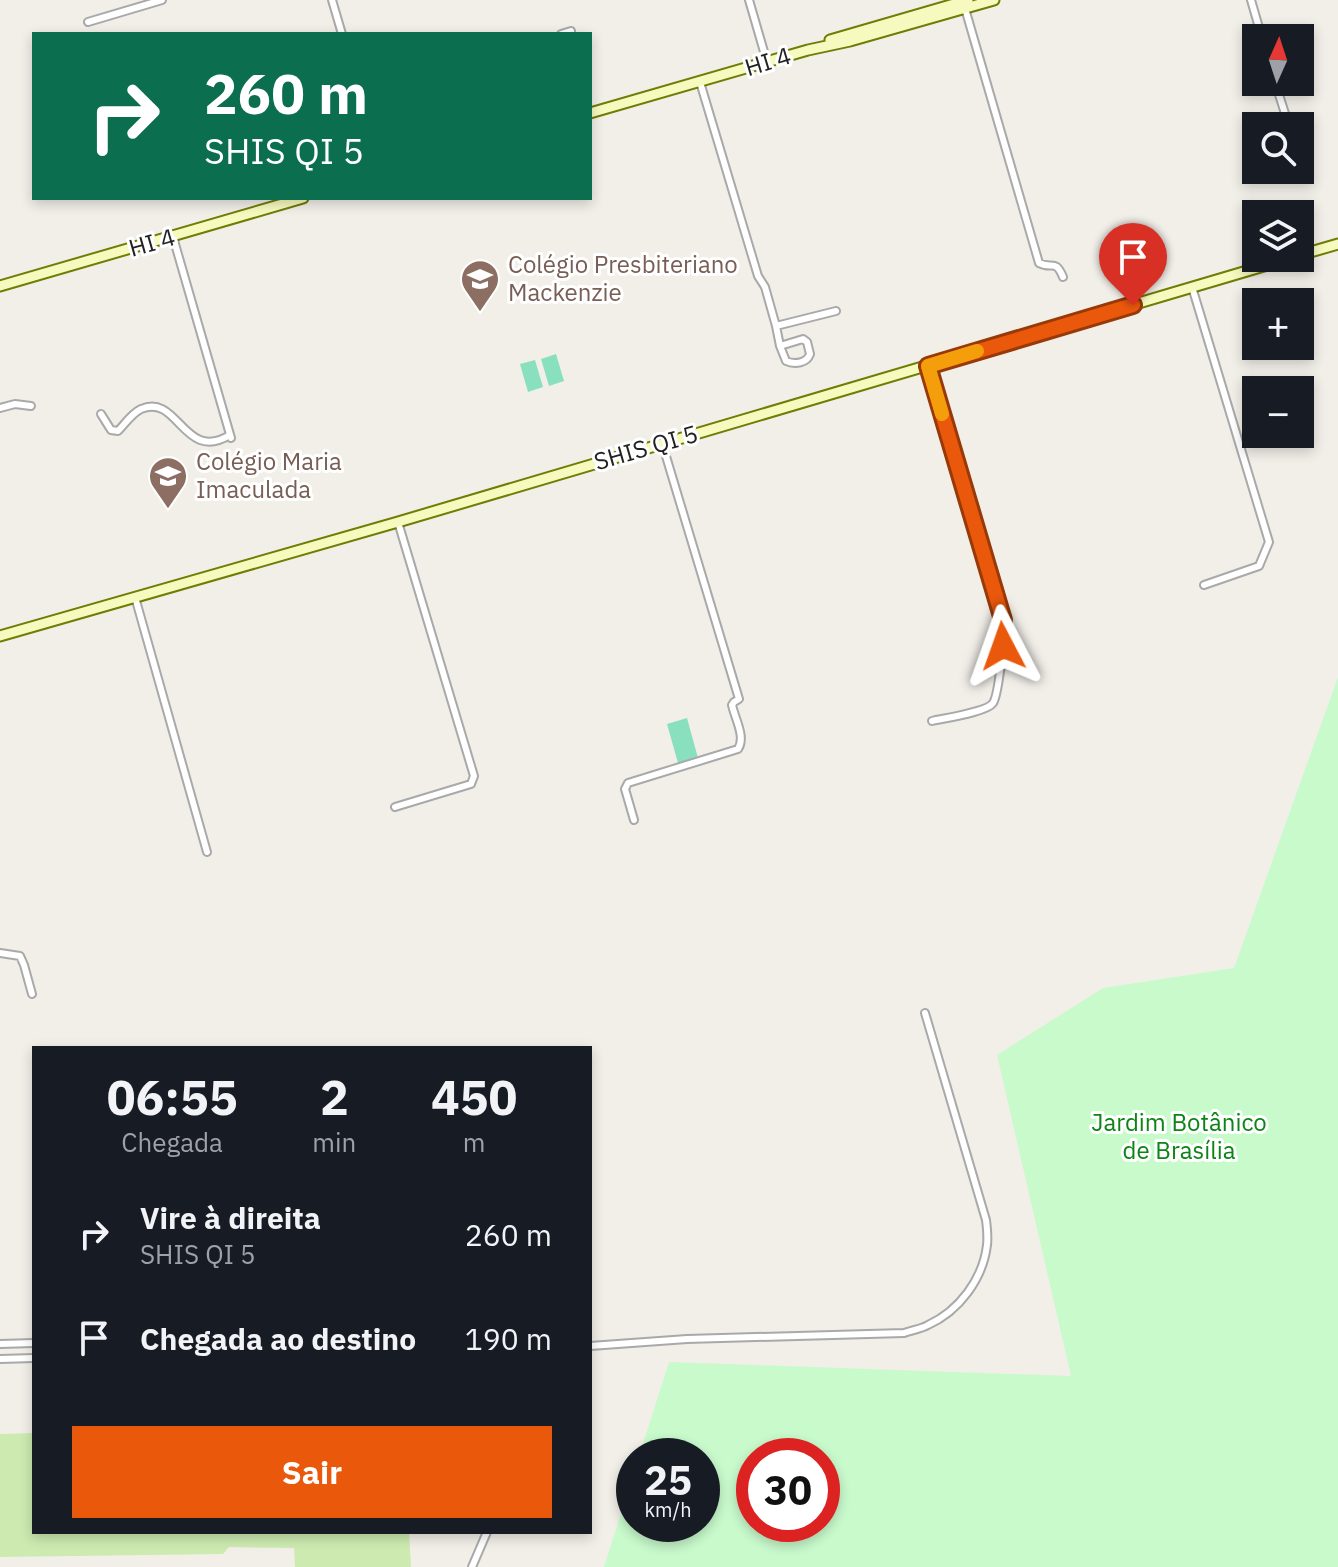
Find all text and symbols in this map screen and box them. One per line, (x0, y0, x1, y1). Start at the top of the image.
north arrow (1242, 24, 1314, 96)
map controls (1242, 24, 1314, 448)
street label: HI 4 (741, 39, 795, 83)
text: 260 m (204, 57, 368, 129)
icon: right (72, 64, 176, 168)
button: search (1242, 112, 1314, 184)
text: SHIS QI 5 (204, 127, 364, 174)
button: layers (1242, 200, 1314, 272)
street label: HI 4 (125, 220, 179, 264)
pin (1099, 223, 1167, 305)
icon: arrive (1111, 235, 1155, 279)
place label: Colégio Presbiteriano Mackenzie (508, 248, 738, 308)
school or university icon: Colégio Presbiteriano Mackenzie (459, 258, 501, 313)
button: + (1242, 288, 1314, 360)
button: − (1242, 376, 1314, 448)
street label: SHIS QI 5 (590, 417, 701, 477)
place label: Colégio Maria Imaculada (196, 445, 342, 505)
school or university icon: Colégio Maria Imaculada (147, 455, 189, 510)
position arrow (961, 604, 1045, 688)
text: 06:55 (107, 1066, 238, 1128)
text: 2 (320, 1066, 349, 1128)
text: 450 (431, 1066, 517, 1128)
park label: Jardim Botânico de Brasília (1091, 1106, 1267, 1166)
text: Chegada (121, 1125, 223, 1159)
text: min (312, 1125, 356, 1159)
text: m (463, 1125, 485, 1159)
text: Vire à direita (140, 1198, 321, 1237)
icon: right (72, 1212, 116, 1256)
text: 260 m (465, 1215, 552, 1254)
text: SHIS QI 5 (140, 1237, 256, 1271)
icon: arrive (72, 1316, 116, 1360)
text: Chegada ao destino (140, 1319, 416, 1358)
text: 190 m (465, 1319, 552, 1358)
button: Sair (72, 1426, 552, 1518)
speed limit sign: 30 (736, 1438, 840, 1542)
text: 25 (644, 1454, 692, 1506)
text: km/h (644, 1496, 692, 1523)

